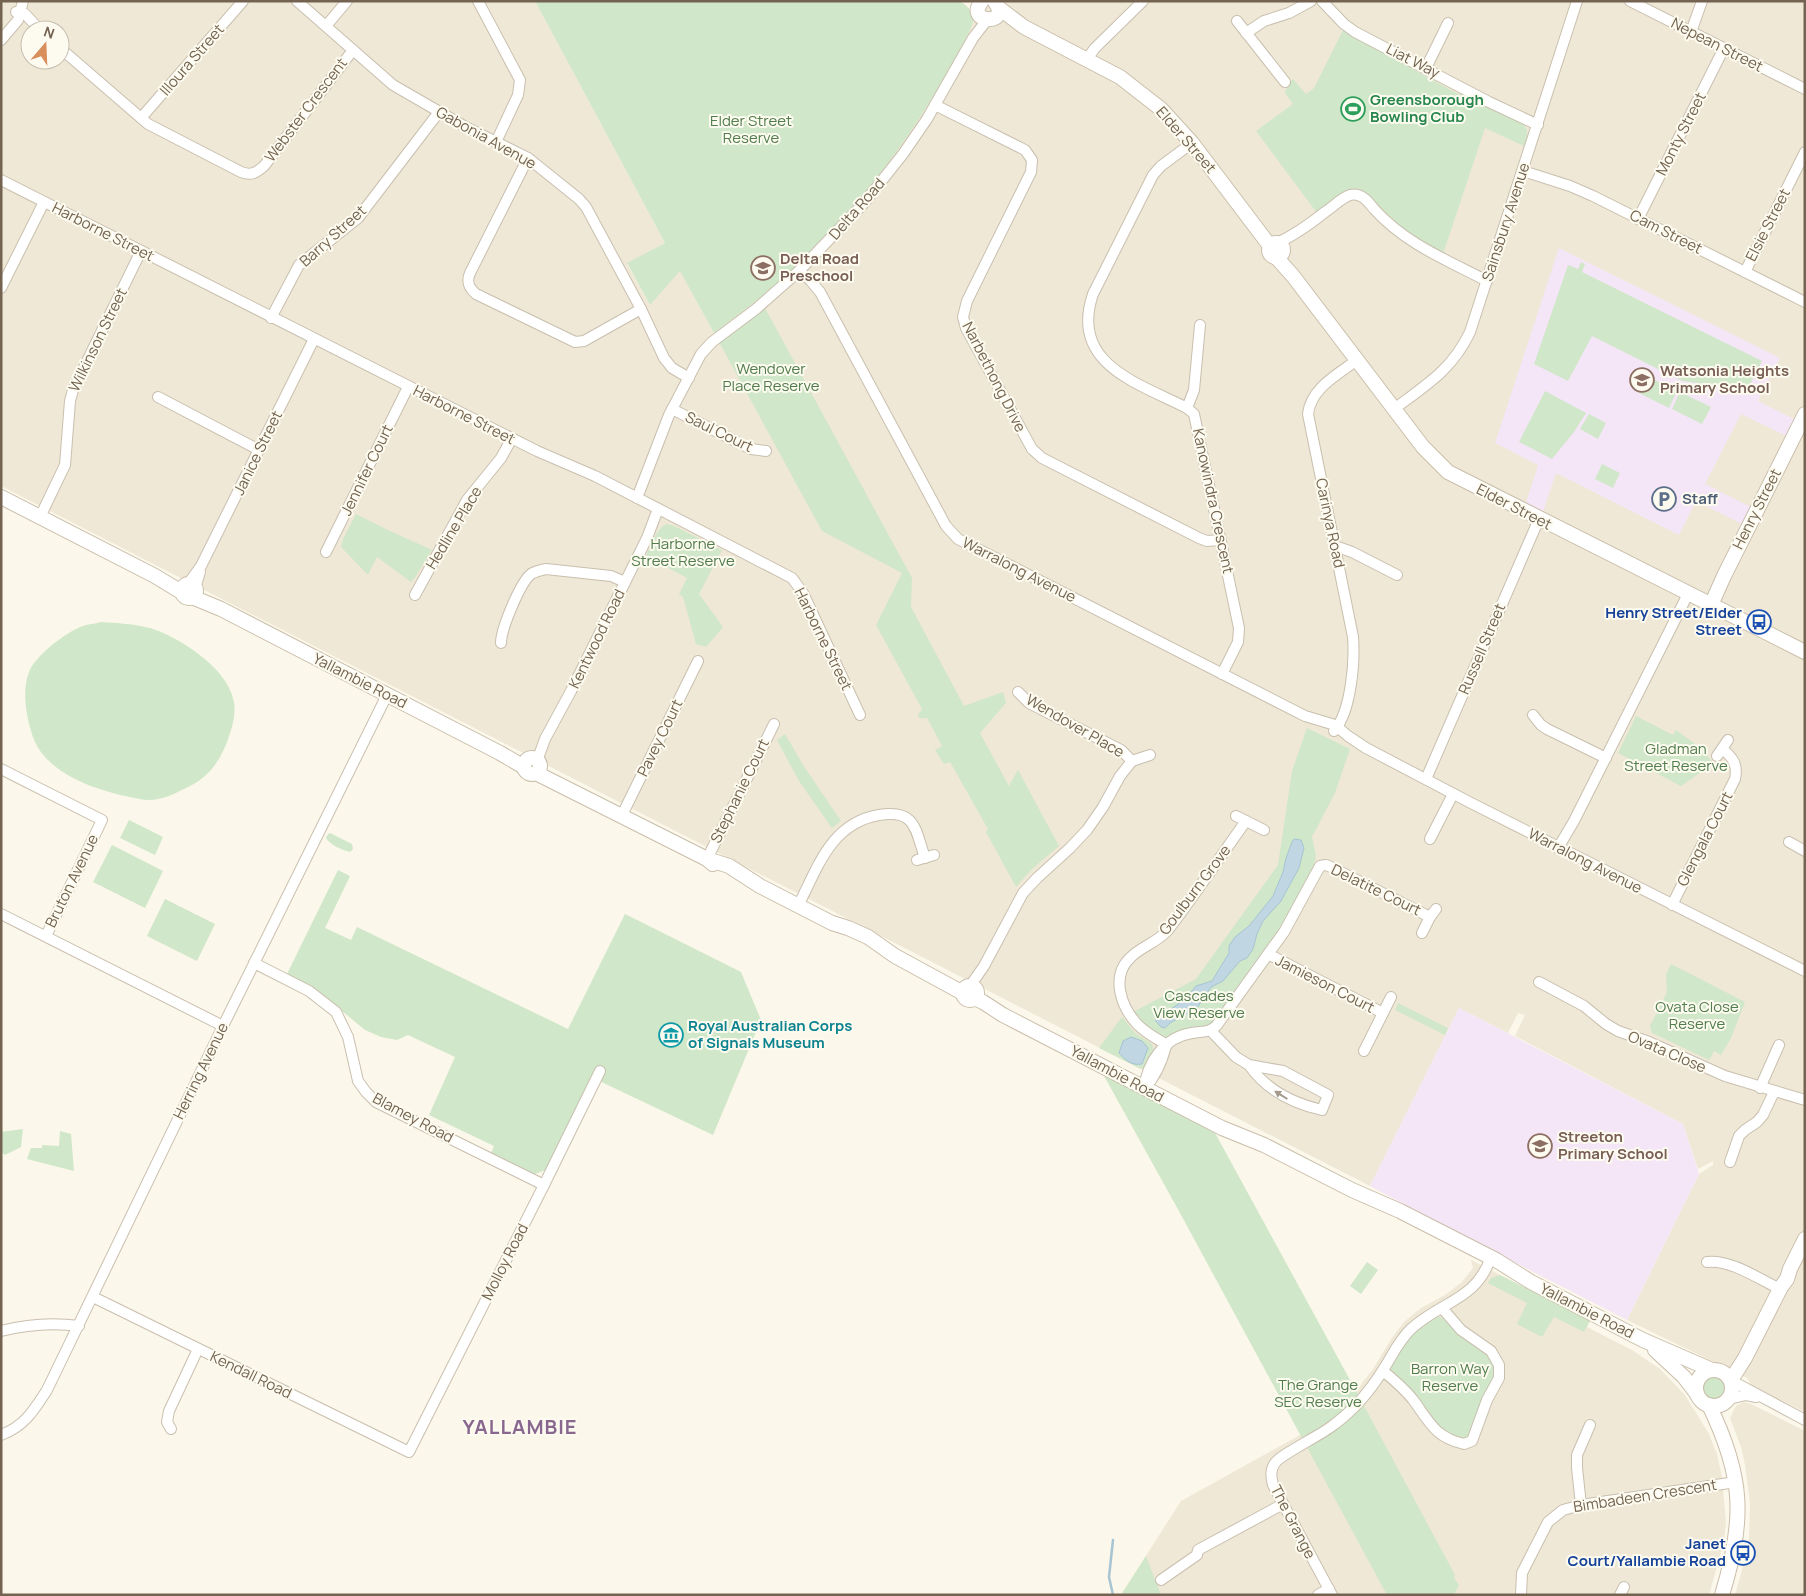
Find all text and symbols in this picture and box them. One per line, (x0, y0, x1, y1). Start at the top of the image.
street label: Nepean Street (1668, 12, 1767, 77)
street label: Illoura Street (155, 19, 229, 100)
north arrow (20, 20, 70, 70)
text: N (42, 22, 57, 43)
street label: Liat Way (1383, 38, 1444, 83)
street label: Webster Crescent (259, 53, 352, 166)
street label: Monty Street (1651, 88, 1711, 179)
place label: Greensborough Bowling Club (1370, 89, 1484, 127)
sports icon: Greensborough Bowling Club (1340, 96, 1366, 122)
street label: Gabonia Avenue (432, 101, 540, 174)
street label: Elder Street (1151, 102, 1221, 178)
park label: Elder Street Reserve (710, 110, 792, 148)
street label: Sainsbury Avenue (1476, 160, 1535, 284)
street label: Delta Road (824, 173, 889, 244)
street label: Elsie Street (1740, 185, 1795, 265)
street label: Harborne Street (49, 197, 158, 266)
street label: Barry Street (295, 200, 371, 271)
street label: Cam Street (1626, 204, 1706, 259)
place label: Delta Road Preschool (780, 248, 859, 286)
school or university icon: Delta Road Preschool (750, 255, 776, 281)
street label: Wilkinson Street (63, 284, 132, 395)
street label: Narbethong Drive (958, 318, 1031, 436)
park label: Wendover Place Reserve (722, 358, 820, 396)
place label: Watsonia Heights Primary School (1660, 360, 1789, 398)
school or university icon: Watsonia Heights Primary School (1629, 367, 1655, 393)
street label: Harborne Street (410, 380, 519, 449)
street label: Saul Court (682, 406, 757, 457)
street label: Janice Street (228, 407, 287, 499)
street label: Jennifer Court (335, 421, 398, 519)
street label: Kanowindra Crescent (1188, 426, 1239, 575)
street label: Henry Street (1727, 465, 1786, 553)
street label: Carinya Road (1311, 476, 1350, 570)
street label: Elder Street (1473, 479, 1556, 535)
street label: Hedline Place (421, 482, 487, 573)
parking icon: Staff (1651, 486, 1677, 512)
place label: Staff (1682, 488, 1718, 509)
street label: Warralong Avenue (959, 532, 1080, 607)
park label: Harborne Street Reserve (631, 533, 735, 571)
street label: Harborne Street (789, 584, 857, 694)
street label: Kentwood Road (563, 586, 630, 692)
street label: Russell Street (1453, 600, 1510, 698)
place label: Henry Street/Elder Street (1605, 602, 1742, 640)
bus stop icon: Henry Street/Elder Street (1746, 609, 1772, 635)
street label: Yallambie Road (309, 648, 411, 713)
street label: Wendover Place (1022, 689, 1128, 762)
street label: Pavey Court (632, 696, 687, 780)
street label: Stephanie Court (705, 735, 774, 846)
park label: Gladman Street Reserve (1624, 738, 1728, 776)
street label: Glengala Court (1672, 788, 1737, 890)
street label: Warralong Avenue (1525, 823, 1646, 898)
street label: Bruton Avenue (40, 830, 103, 931)
street label: Goulburn Grove (1154, 840, 1235, 939)
street label: Delatite Court (1328, 859, 1425, 920)
street label: Jamieson Court (1272, 949, 1378, 1018)
park label: Cascades View Reserve (1153, 985, 1245, 1023)
park label: Ovata Close Reserve (1655, 996, 1739, 1034)
place label: Royal Australian Corps of Signals Museum (688, 1015, 852, 1053)
street label: Herring Avenue (168, 1019, 233, 1123)
museum icon: Royal Australian Corps of Signals Museum (658, 1022, 684, 1048)
street label: Ovata Close (1625, 1026, 1710, 1078)
street label: Yallambie Road (1067, 1040, 1168, 1107)
street label: Blamey Road (369, 1087, 457, 1148)
one-way arrow (1274, 1090, 1287, 1099)
place label: Streeton Primary School (1558, 1126, 1668, 1164)
school or university icon: Streeton Primary School (1527, 1133, 1553, 1159)
street label: Molloy Road (476, 1220, 533, 1304)
street label: Yallambie Road (1536, 1278, 1638, 1343)
street label: Kendall Road (207, 1346, 296, 1403)
park label: Barron Way Reserve (1411, 1358, 1489, 1396)
park label: The Grange SEC Reserve (1274, 1374, 1362, 1412)
district label: YALLAMBIE (462, 1413, 578, 1440)
street label: Bimbadeen Crescent (1572, 1474, 1718, 1517)
street label: The Grange (1266, 1481, 1321, 1562)
place label: Janet Court/Yallambie Road (1568, 1533, 1726, 1571)
bus stop icon: Janet Court/Yallambie Road (1730, 1540, 1756, 1566)

